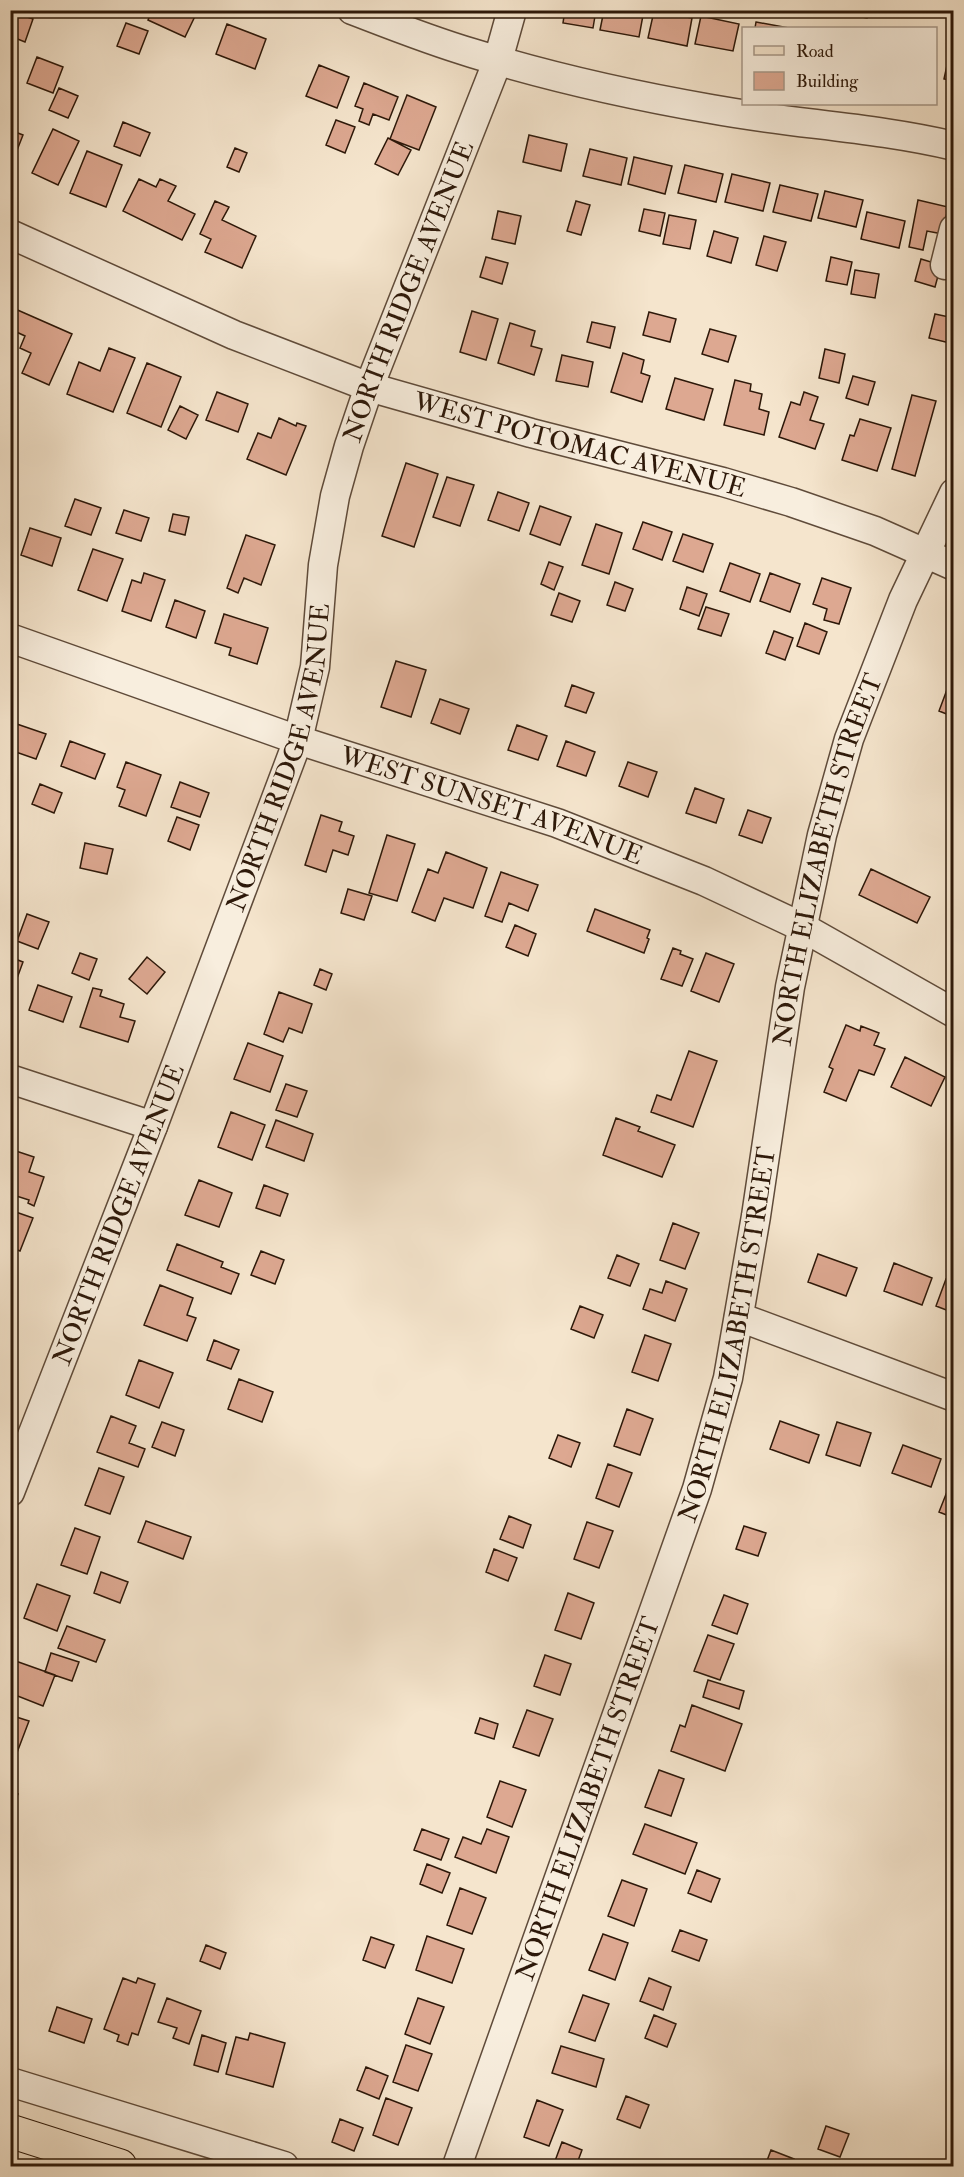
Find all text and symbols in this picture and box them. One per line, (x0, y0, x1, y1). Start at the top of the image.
legend (742, 27, 937, 105)
text: Road (796, 40, 834, 63)
text: Building (796, 70, 859, 93)
street label: NORTH RIDGE AVENUE (337, 137, 481, 446)
street label: WEST POTOMAC AVENUE (409, 385, 750, 505)
street label: NORTH RIDGE AVENUE (220, 602, 337, 916)
street label: NORTH ELIZABETH STREET (767, 669, 890, 1048)
street label: WEST SUNSET AVENUE (335, 739, 648, 872)
street label: NORTH RIDGE AVENUE (46, 1060, 192, 1370)
street label: NORTH ELIZABETH STREET (672, 1145, 783, 1527)
street label: NORTH ELIZABETH STREET (509, 1613, 667, 1985)

